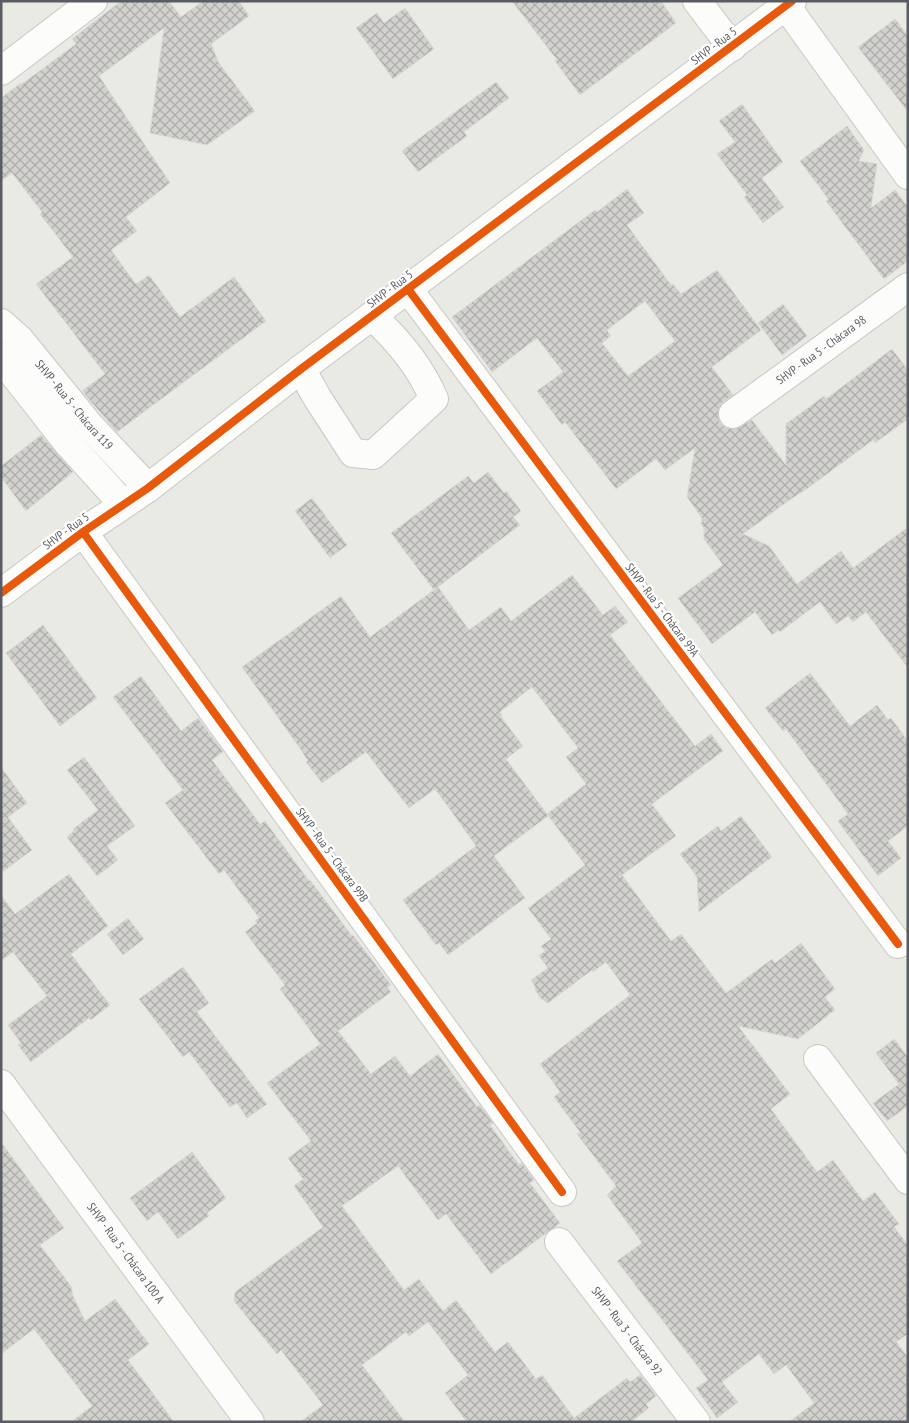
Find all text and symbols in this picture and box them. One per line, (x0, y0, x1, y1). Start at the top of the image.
street label: SHVP - Rua 5 (688, 23, 740, 68)
street label: SHVP - Rua 5 (364, 266, 416, 311)
street label: SHVP - Rua 5 - Chácara 98 (773, 312, 869, 387)
street label: SHVP - Rua 5 - Chácara 119 (32, 357, 116, 453)
street label: SHVP - Rua 5 (40, 509, 92, 552)
street label: SHVP - Rua 5 - Chácara 99A (622, 560, 703, 660)
street label: SHVP - Rua 5 - Chácara 99B (293, 805, 372, 905)
street label: SHVP - Rua 5 - Chácara 100 A (84, 1200, 168, 1306)
street label: SHVP - Rua 3 - Chácara 92 (589, 1284, 666, 1378)

